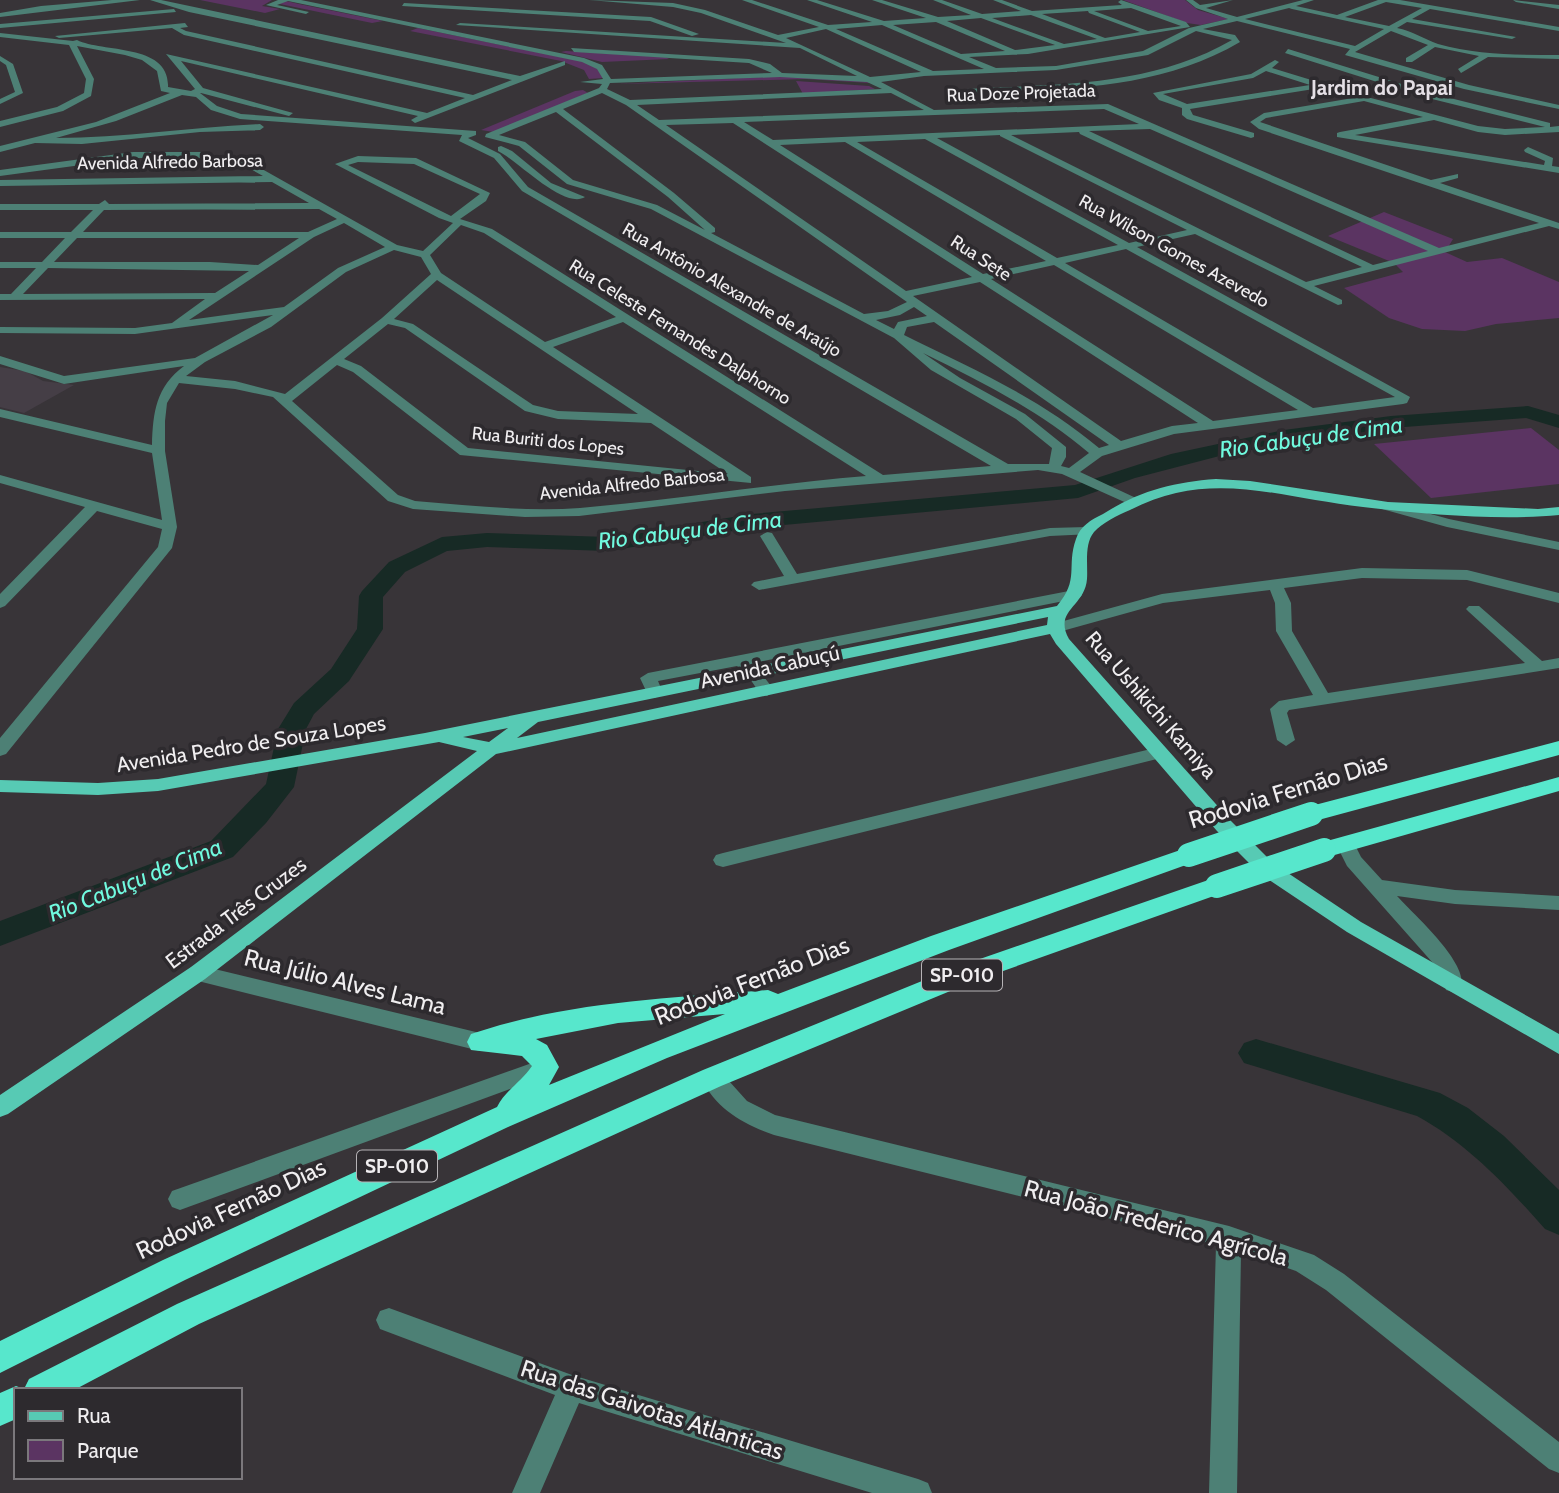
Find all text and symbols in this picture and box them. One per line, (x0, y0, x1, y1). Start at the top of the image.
district label: Jardim do Papai (1310, 75, 1453, 100)
street label: Rua Doze Projetada (946, 79, 1096, 107)
street label: Avenida Alfredo Barbosa (77, 149, 263, 175)
street label: Rua Wilson Gomes Azevedo (1075, 190, 1273, 313)
street label: Rua Antônio Alexandre de Araújo (619, 218, 846, 362)
street label: Rua Sete (947, 230, 1015, 286)
street label: Rua Celeste Fernandes Dalphorno (565, 255, 795, 409)
water label: Rio Cabuçu de Cima (1217, 410, 1405, 464)
street label: Rua Buriti dos Lopes (471, 422, 625, 460)
street label: Avenida Alfredo Barbosa (538, 463, 726, 505)
water label: Rio Cabuçu de Cima (596, 505, 784, 555)
street label: Rua Ushikichi Kamiya (1081, 626, 1222, 783)
street label: Avenida Cabuçú (698, 640, 842, 693)
street label: Avenida Pedro de Souza Lopes (115, 710, 388, 777)
street label: Rodovia Fernão Dias (1185, 747, 1391, 835)
water label: Rio Cabuçu de Cima (44, 832, 226, 928)
street label: Estrada Três Cruzes (160, 851, 311, 974)
street label: Rodovia Fernão Dias (650, 930, 853, 1031)
street label: Rua Júlio Alves Lama (241, 942, 449, 1021)
road number: SP-010 (922, 959, 1002, 990)
road number: SP-010 (357, 1150, 437, 1182)
street label: Rodovia Fernão Dias (131, 1152, 330, 1265)
street label: Rua João Frederico Agrícola (1021, 1173, 1292, 1272)
street label: Rua das Gaivotas Atlanticas (517, 1353, 787, 1466)
legend (14, 1388, 242, 1479)
text: Rua (77, 1403, 111, 1428)
text: Parque (77, 1438, 139, 1463)

